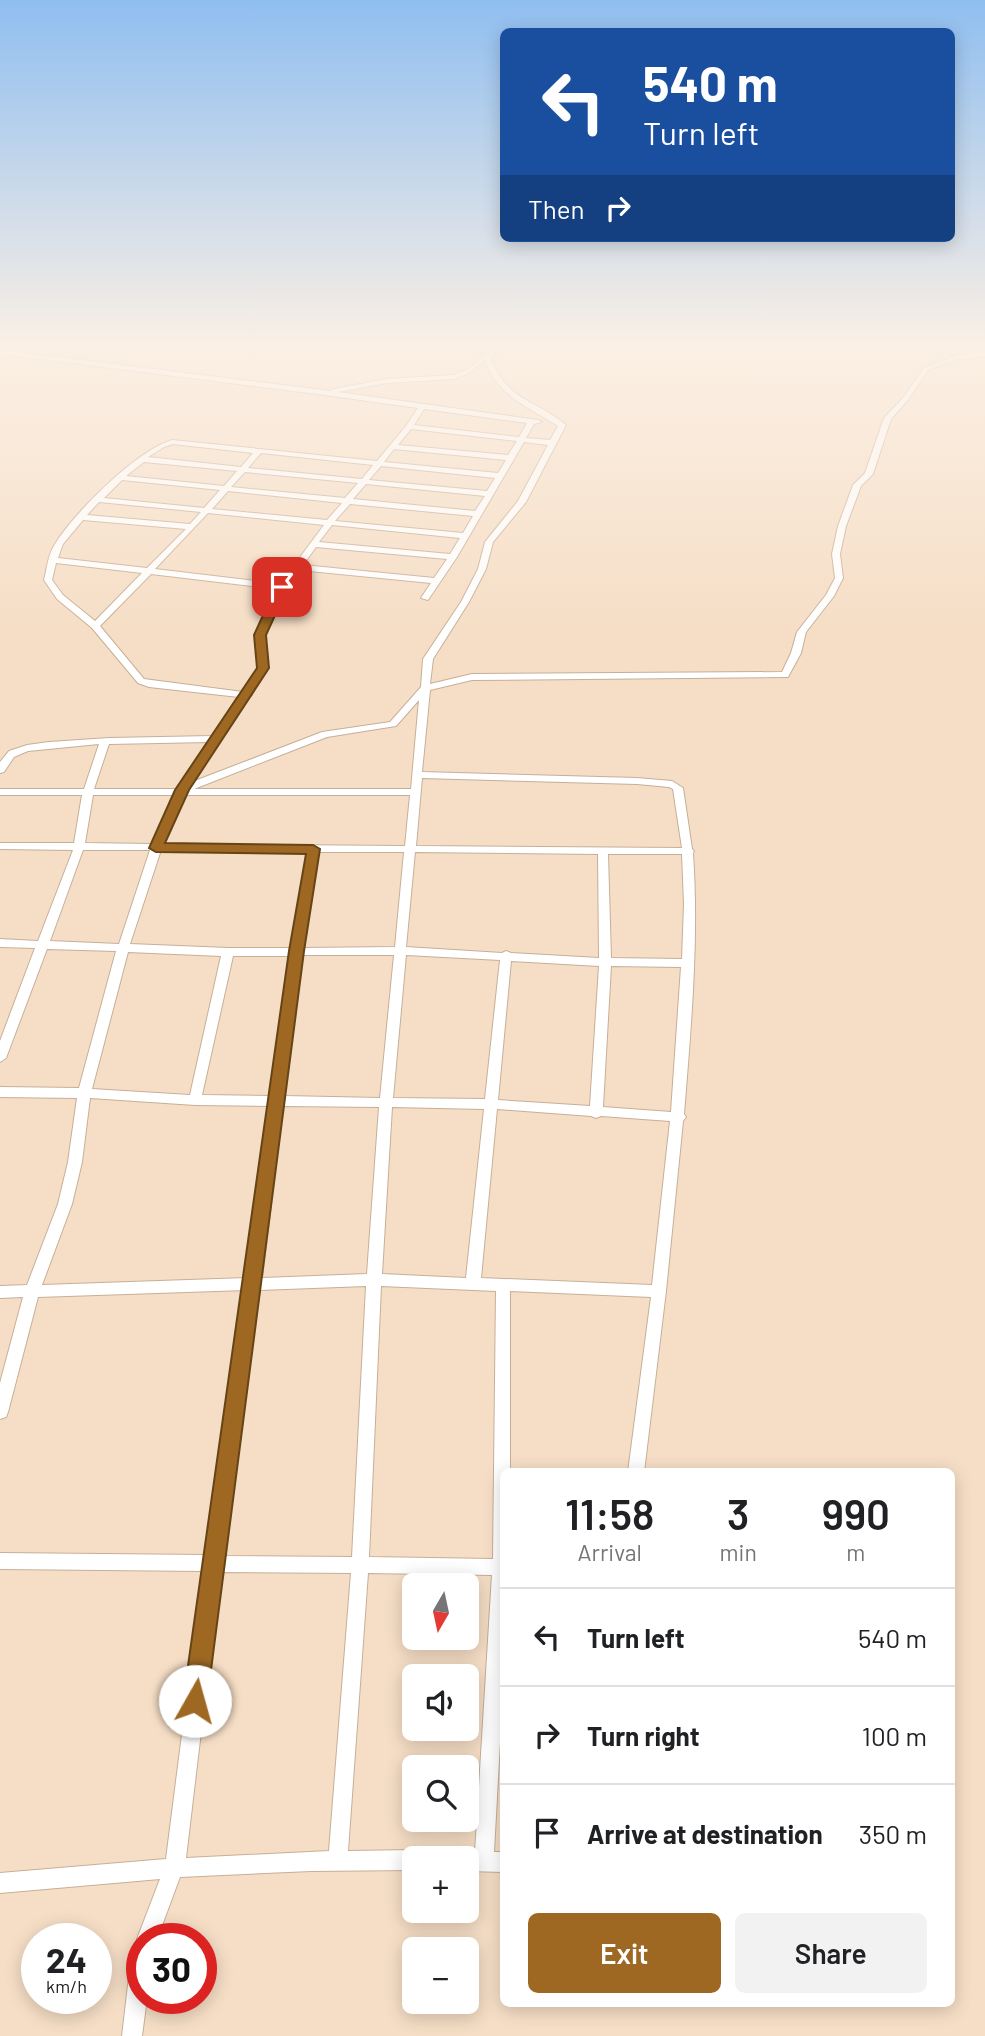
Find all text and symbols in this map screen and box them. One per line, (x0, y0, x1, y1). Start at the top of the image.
text: 540 m (643, 53, 778, 112)
icon: left (528, 56, 619, 147)
text: Turn left (643, 113, 760, 151)
icon: right (599, 189, 637, 227)
text: Then (528, 193, 585, 224)
pin (252, 557, 312, 617)
icon: arrive (263, 568, 301, 606)
text: 11:58 (565, 1488, 654, 1538)
text: 3 (727, 1488, 749, 1538)
text: 990 (822, 1488, 890, 1538)
text: Arrival (578, 1538, 642, 1566)
text: min (720, 1538, 757, 1566)
text: m (846, 1538, 865, 1566)
north arrow (402, 1573, 480, 1650)
map controls (402, 1573, 479, 2014)
icon: left (528, 1618, 566, 1656)
text: Turn left (587, 1622, 685, 1653)
text: 540 m (858, 1622, 927, 1653)
position arrow (158, 1664, 232, 1738)
button: sound (402, 1664, 479, 1741)
icon: right (528, 1716, 566, 1754)
text: Turn right (587, 1720, 700, 1751)
text: 100 m (862, 1720, 927, 1751)
button: search (402, 1755, 479, 1832)
icon: arrive (528, 1814, 566, 1852)
text: Arrive at destination (587, 1818, 823, 1849)
text: 350 m (859, 1818, 927, 1849)
button: + (402, 1846, 479, 1923)
button: Exit (528, 1913, 721, 1993)
button: Share (735, 1913, 927, 1993)
speed limit sign: 30 (126, 1923, 217, 2014)
button: − (402, 1937, 479, 2014)
text: 24 (46, 1938, 87, 1980)
text: km/h (46, 1975, 87, 1997)

